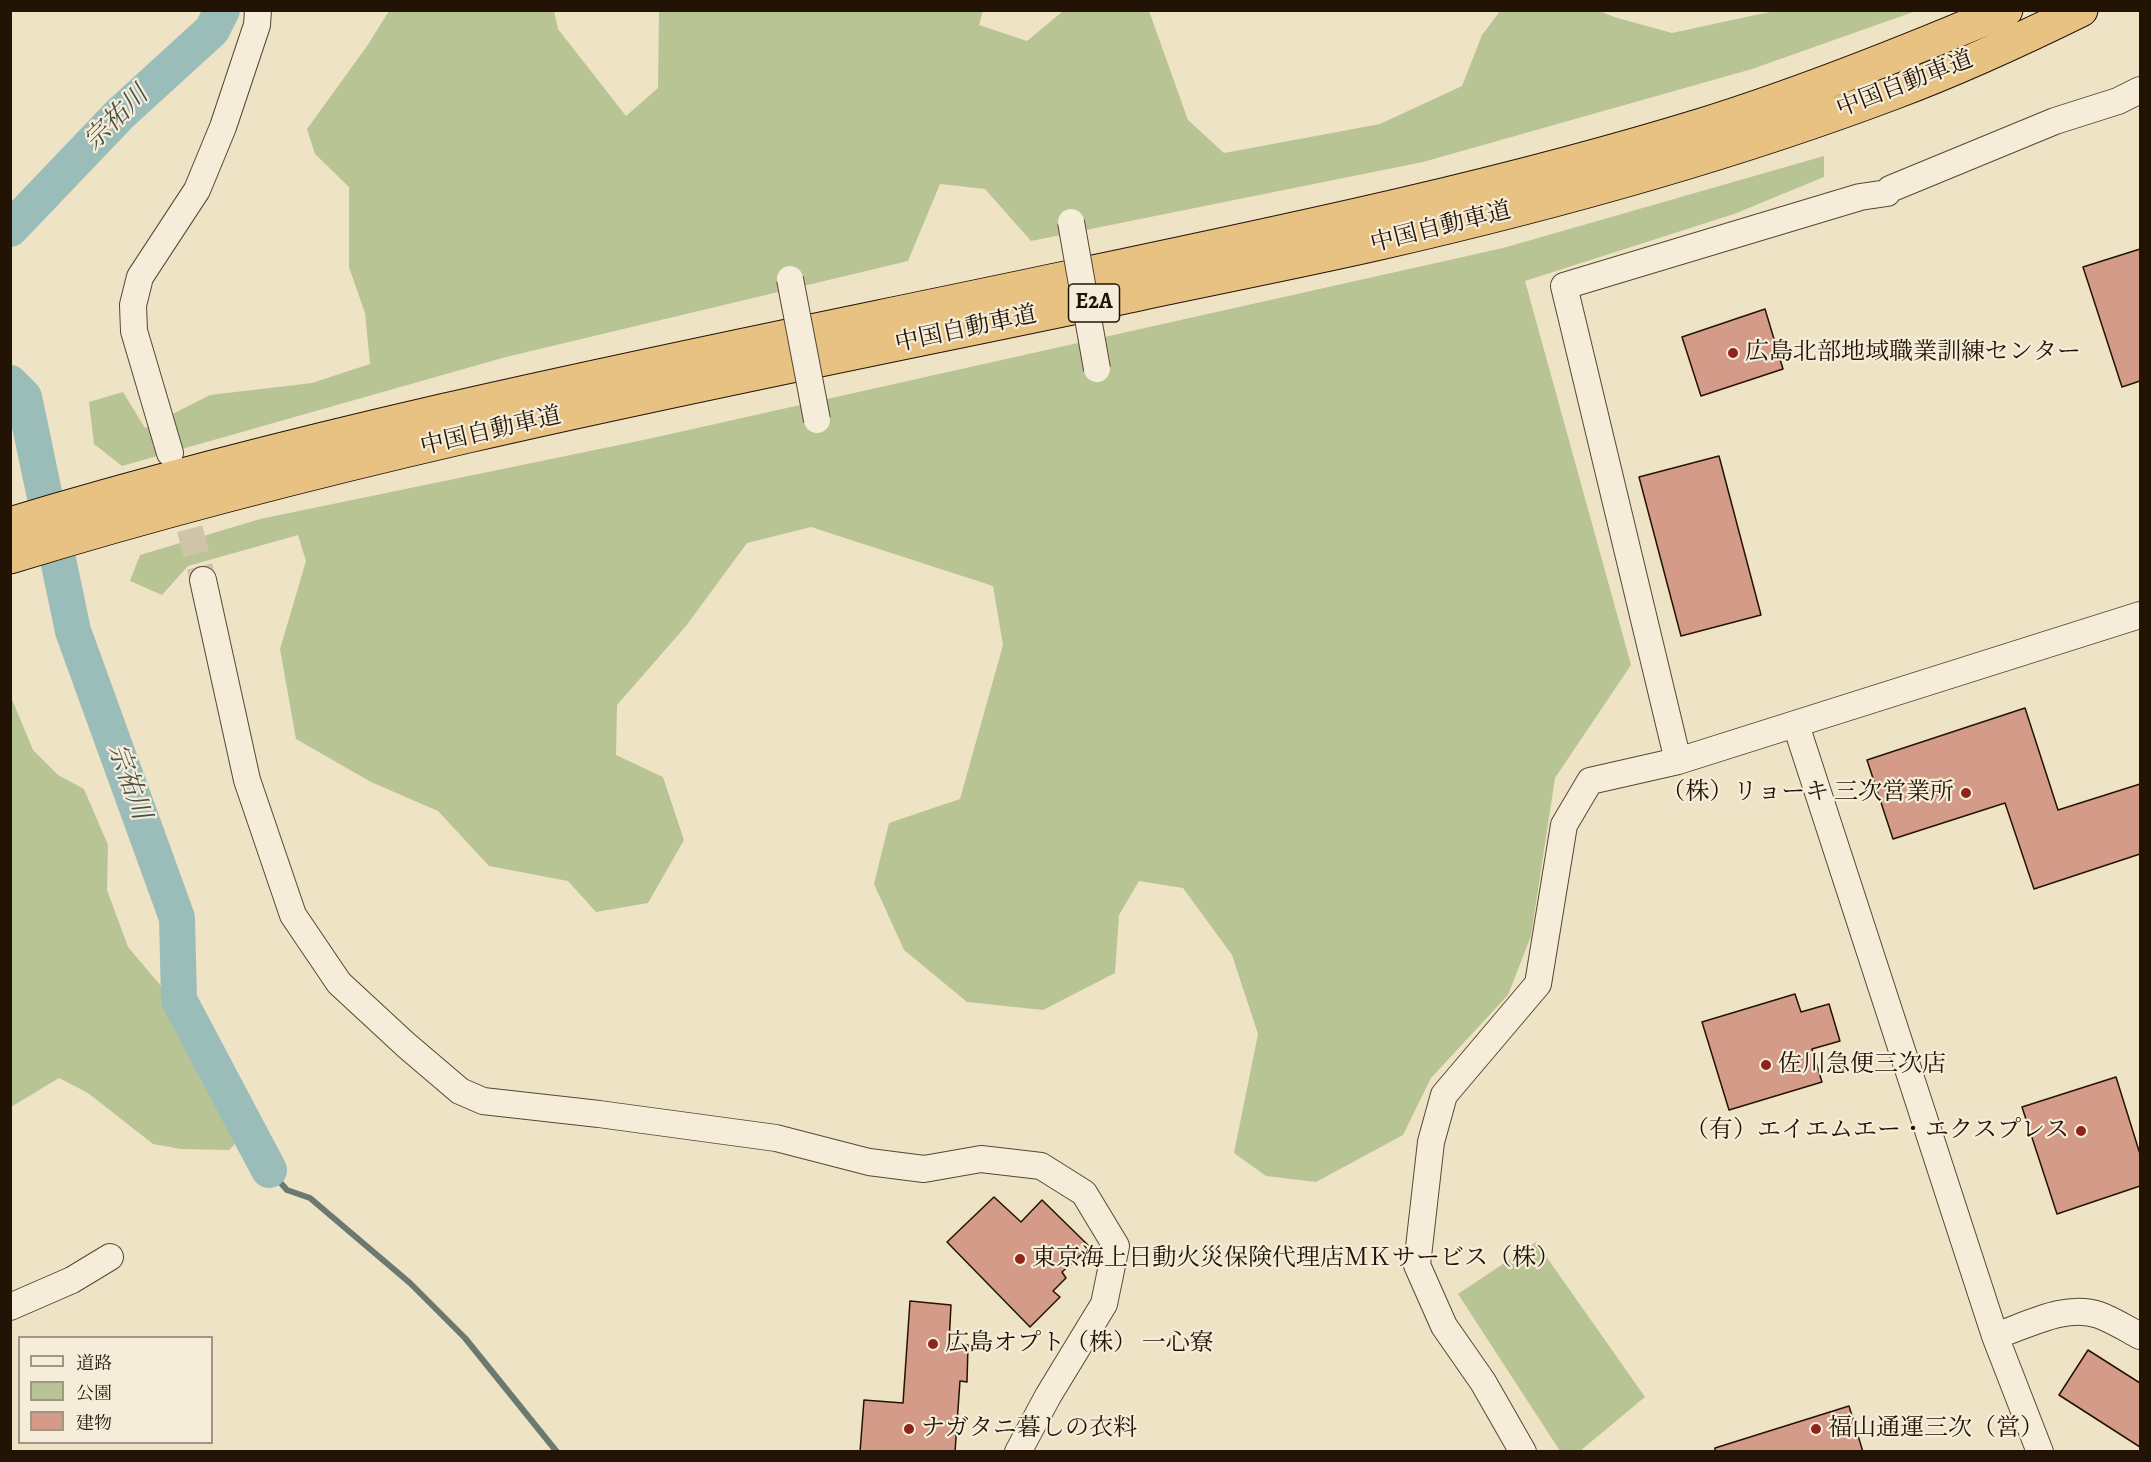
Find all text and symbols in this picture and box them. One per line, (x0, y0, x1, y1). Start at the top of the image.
street label: 中国自動車道 (1833, 46, 1977, 124)
water label: 宗祐川 (78, 80, 156, 158)
street label: 中国自動車道 (1368, 197, 1514, 259)
road number: E2A (1068, 284, 1120, 322)
street label: 中国自動車道 (893, 301, 1039, 359)
place label: 広島北部地域職業訓練センター (1745, 339, 2081, 367)
marker: 広島北部地域職業訓練センター (1726, 346, 1740, 360)
street label: 中国自動車道 (418, 402, 564, 462)
water label: 宗祐川 (100, 740, 156, 824)
place label: （株）リョーキ 三次営業所 (1661, 779, 1954, 807)
marker: （株）リョーキ 三次営業所 (1959, 786, 1973, 800)
place label: 佐川急便三次店 (1778, 1051, 1946, 1079)
marker: 佐川急便三次店 (1759, 1058, 1773, 1072)
place label: （有）エイエムエー・エクスプレス (1685, 1117, 2069, 1145)
marker: （有）エイエムエー・エクスプレス (2074, 1124, 2088, 1138)
place label: 東京海上日動火災保険代理店ＭＫサービス（株） (1032, 1245, 1560, 1273)
marker: 東京海上日動火災保険代理店ＭＫサービス（株） (1013, 1252, 1027, 1266)
place label: 広島オプト（株） 一心寮 (945, 1330, 1214, 1358)
legend (18, 1336, 213, 1444)
marker: 広島オプト（株） 一心寮 (926, 1337, 940, 1351)
text: 道路 (76, 1351, 112, 1375)
text: 公園 (76, 1381, 112, 1405)
text: 建物 (76, 1411, 112, 1435)
place label: ナガタニ暮しの衣料 (921, 1415, 1137, 1443)
place label: 福山通運三次（営） (1828, 1415, 2044, 1443)
marker: ナガタニ暮しの衣料 (902, 1422, 916, 1436)
marker: 福山通運三次（営） (1809, 1422, 1823, 1436)

